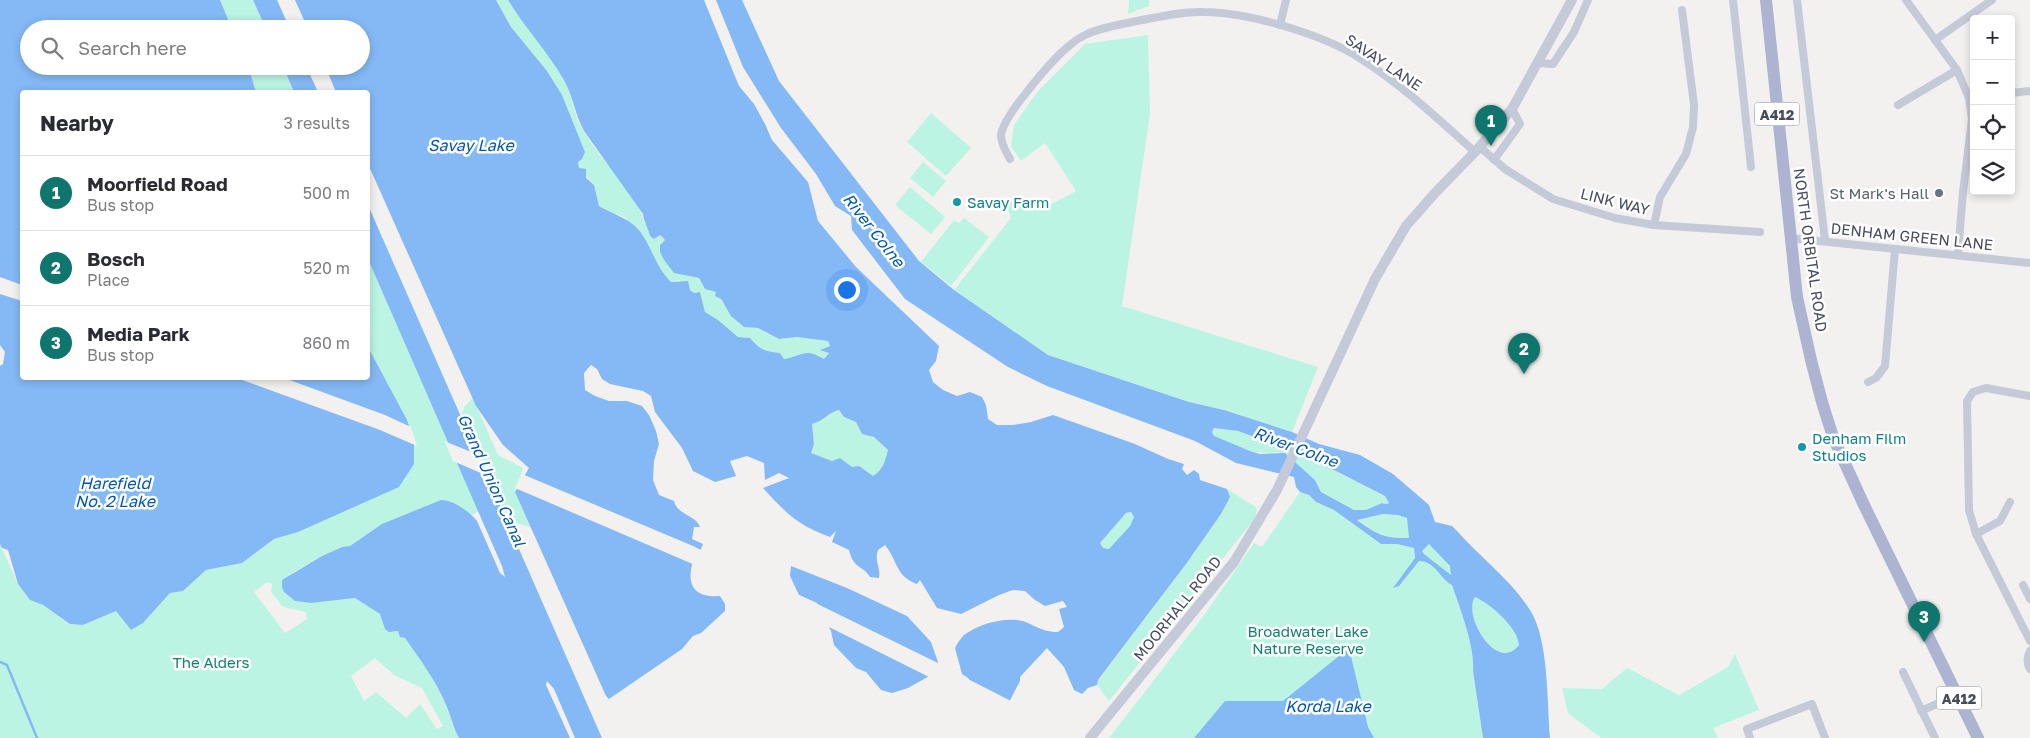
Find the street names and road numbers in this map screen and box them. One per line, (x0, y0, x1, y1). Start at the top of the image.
street label: SAVAY LANE (1342, 30, 1426, 94)
road number: A412 (1754, 102, 1800, 126)
street label: NORTH ORBITAL ROAD (1791, 167, 1831, 333)
street label: LINK WAY (1579, 184, 1652, 218)
street label: DENHAM GREEN LANE (1830, 219, 1994, 253)
street label: MOORHALL ROAD (1129, 552, 1225, 664)
road number: A412 (1936, 686, 1982, 710)

